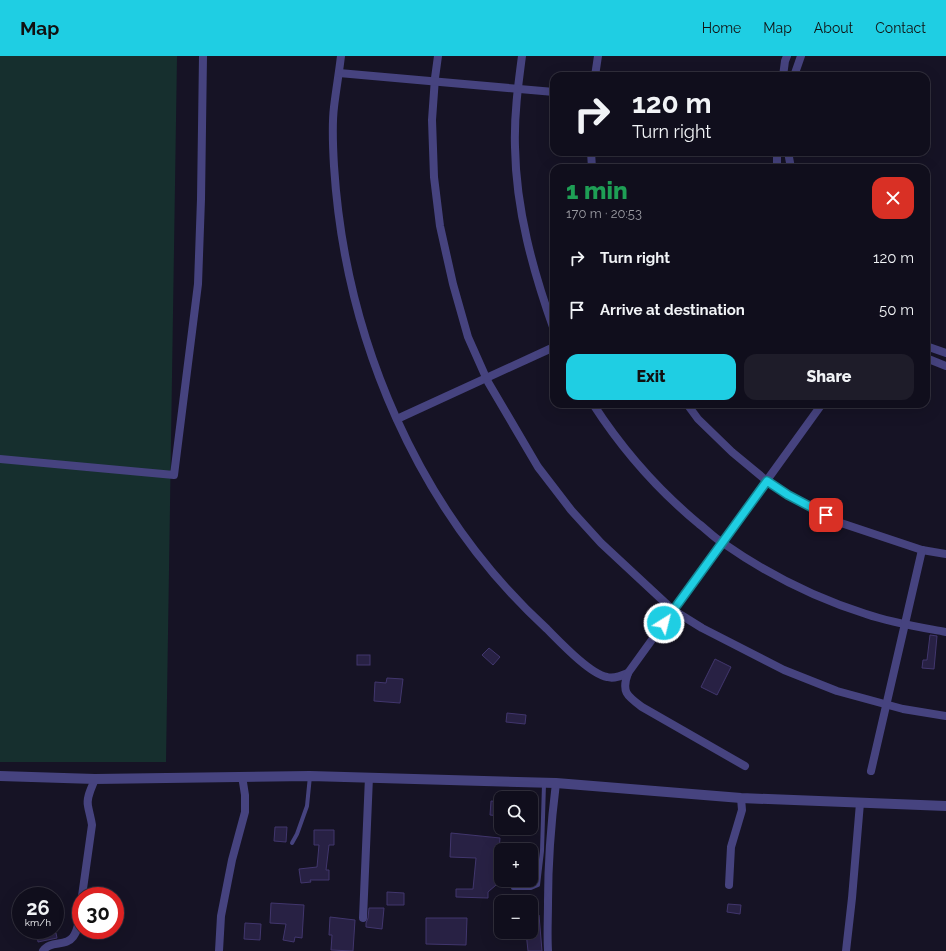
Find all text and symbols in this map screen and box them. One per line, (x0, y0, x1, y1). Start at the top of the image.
text: Map (20, 17, 59, 39)
text: Home (702, 20, 741, 36)
text: Map (763, 20, 792, 36)
text: About (814, 20, 853, 36)
text: Contact (875, 20, 926, 36)
text: 120 m (632, 87, 712, 120)
icon: right (566, 88, 618, 140)
text: Turn right (632, 121, 711, 142)
text: 1 min (566, 176, 628, 205)
button: close (872, 177, 914, 219)
text: 170 m · 20:53 (566, 206, 642, 221)
icon: right (566, 247, 588, 269)
text: Turn right (600, 249, 670, 267)
text: 120 m (873, 249, 914, 267)
icon: arrive (566, 299, 588, 321)
text: Arrive at destination (600, 301, 745, 319)
text: 50 m (879, 301, 914, 319)
button: Exit (566, 354, 736, 400)
button: Share (744, 354, 914, 400)
pin (809, 498, 843, 532)
icon: arrive (815, 504, 837, 526)
position arrow (643, 602, 685, 644)
map controls (494, 791, 538, 939)
button: search (494, 791, 538, 835)
button: + (494, 843, 538, 887)
speed limit sign: 30 (72, 887, 124, 939)
button: − (494, 895, 538, 939)
text: 26 (26, 896, 50, 920)
text: km/h (25, 917, 51, 928)

